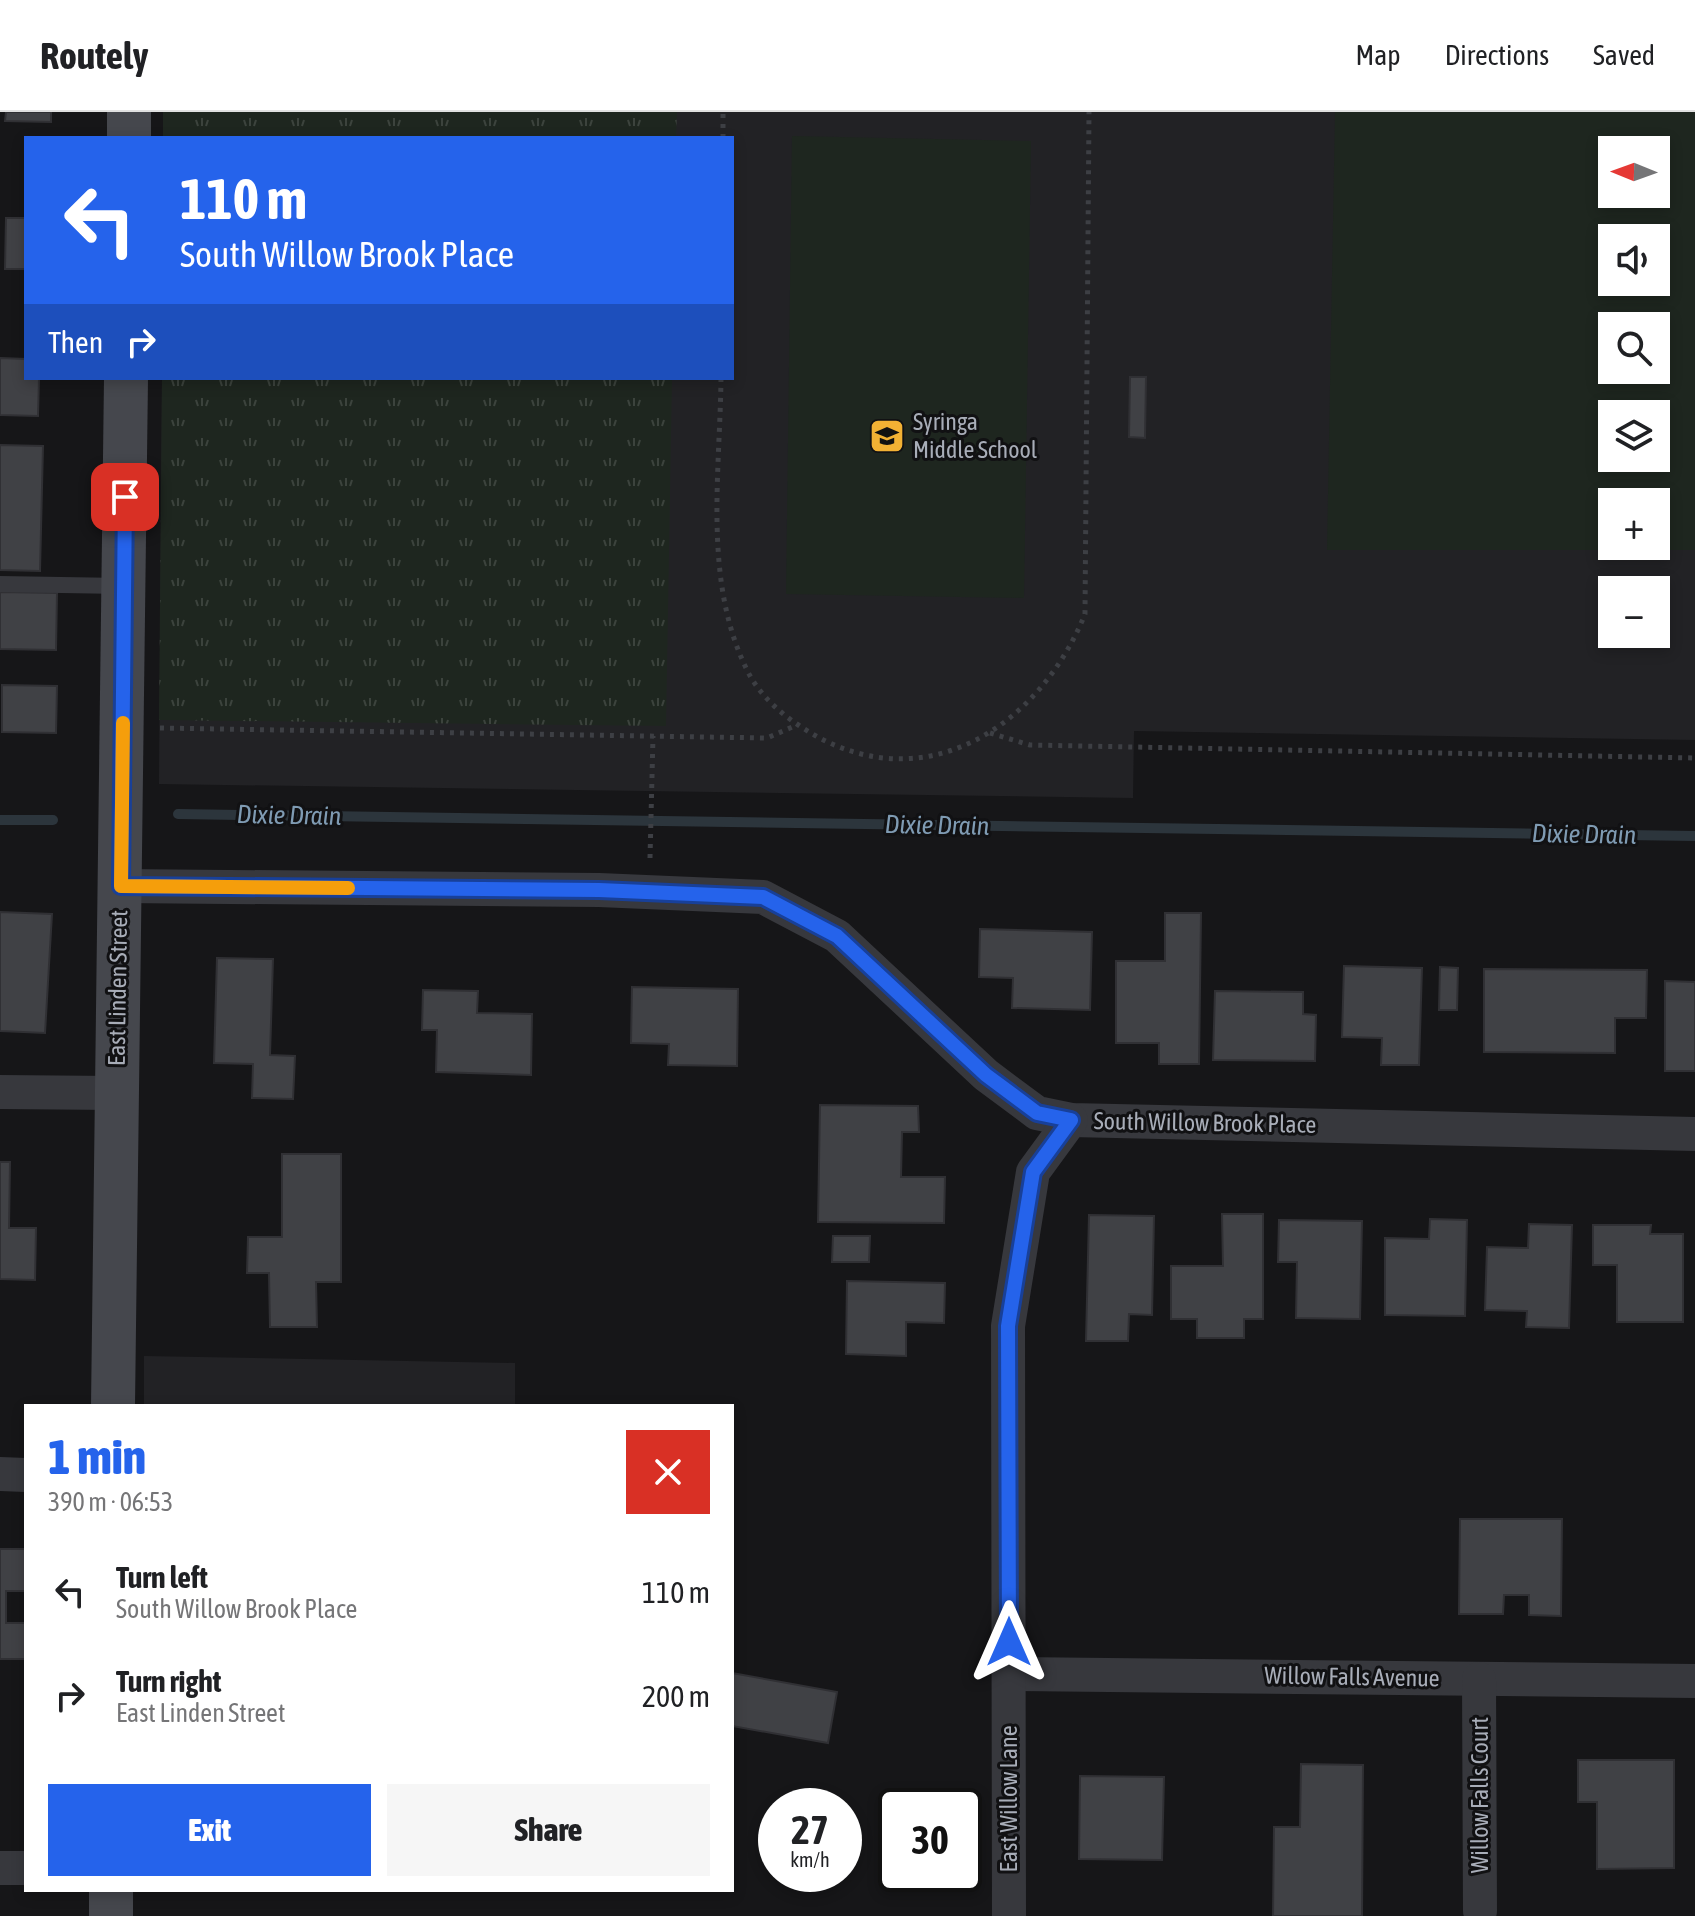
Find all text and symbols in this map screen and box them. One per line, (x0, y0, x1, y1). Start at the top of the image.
text: Routely (40, 34, 148, 77)
text: Map (1356, 39, 1401, 71)
text: Directions (1445, 39, 1549, 71)
text: Saved (1593, 39, 1655, 71)
north arrow (1598, 136, 1670, 208)
map controls (1598, 136, 1670, 648)
text: 110 m (180, 167, 307, 231)
icon: left (48, 168, 152, 272)
button: sound (1598, 224, 1670, 296)
text: South Willow Brook Place (180, 233, 514, 275)
button: search (1598, 312, 1670, 384)
icon: right (119, 320, 163, 364)
text: Then (48, 325, 103, 359)
button: layers (1598, 400, 1670, 472)
place label: Syringa Middle School (913, 408, 1038, 463)
school or university icon: Syringa Middle School (868, 417, 906, 455)
pin (91, 463, 159, 531)
icon: arrive (103, 475, 147, 519)
button: + (1598, 488, 1670, 560)
button: − (1598, 576, 1670, 648)
water label: Dixie Drain (236, 799, 342, 831)
water label: Dixie Drain (884, 809, 990, 841)
water label: Dixie Drain (1531, 818, 1637, 850)
street label: East Linden Street (103, 910, 132, 1066)
street label: South Willow Brook Place (1093, 1107, 1317, 1138)
text: 1 min (48, 1429, 146, 1484)
button: close (626, 1430, 710, 1514)
text: 390 m · 06:53 (48, 1487, 173, 1517)
text: Turn left (116, 1560, 208, 1594)
icon: left (48, 1570, 92, 1614)
text: 110 m (642, 1575, 710, 1609)
text: South Willow Brook Place (116, 1594, 357, 1624)
position arrow (967, 1600, 1051, 1684)
street label: Willow Falls Avenue (1264, 1661, 1440, 1692)
text: Turn right (116, 1664, 222, 1698)
icon: right (48, 1674, 92, 1718)
text: 200 m (642, 1679, 710, 1713)
text: East Linden Street (116, 1698, 285, 1728)
street label: Willow Falls Court (1466, 1717, 1493, 1873)
street label: East Willow Lane (995, 1725, 1022, 1873)
button: Exit (48, 1784, 371, 1876)
button: Share (387, 1784, 710, 1876)
speed limit sign: 30 (878, 1788, 982, 1892)
text: 27 (791, 1807, 829, 1852)
text: km/h (790, 1848, 830, 1871)

